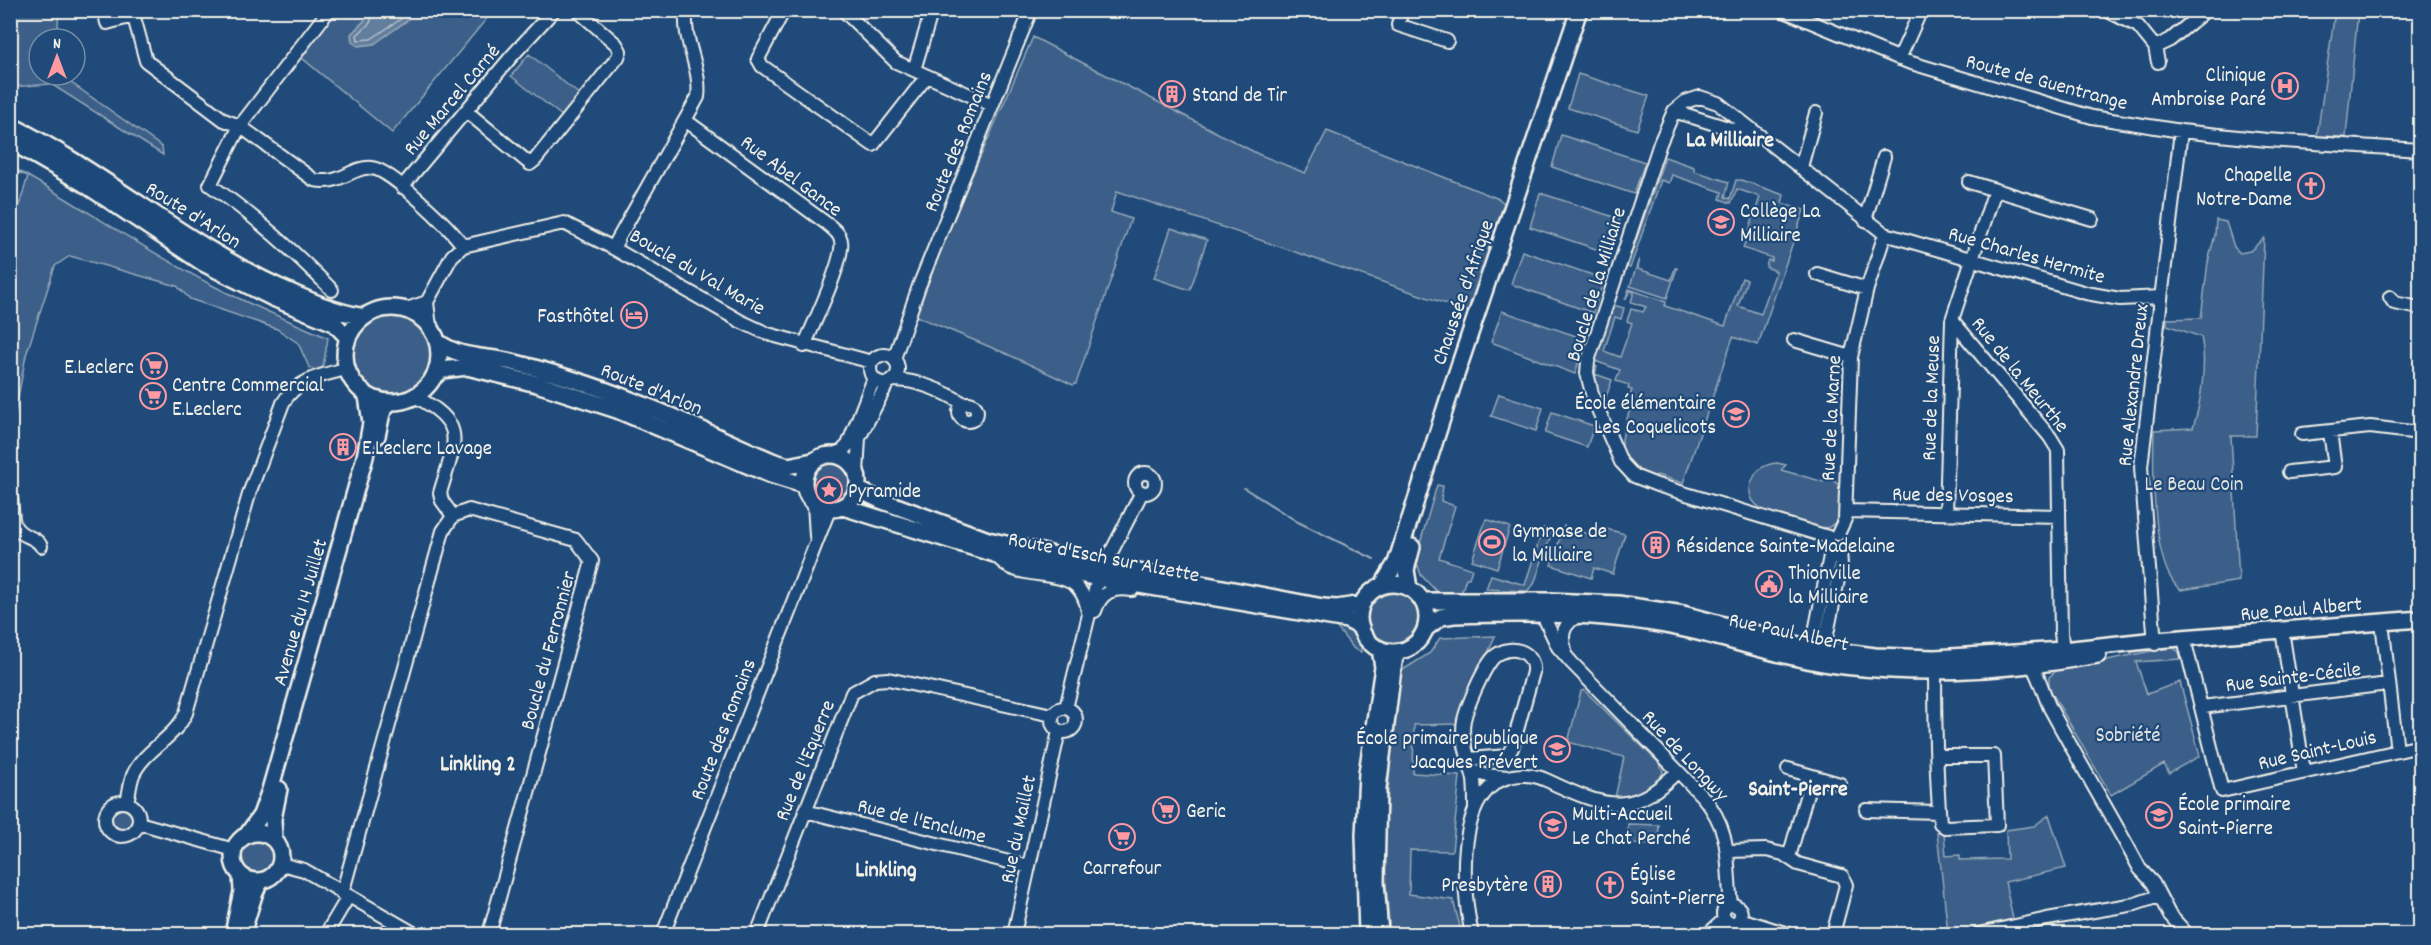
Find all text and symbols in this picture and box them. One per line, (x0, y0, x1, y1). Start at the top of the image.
north arrow (27, 27, 87, 87)
text: N (53, 33, 61, 56)
street label: Rue Marcel Carné (398, 39, 509, 163)
street label: Route de Guentrange (1962, 48, 2130, 120)
place label: Clinique Ambroise Paré (2151, 62, 2266, 116)
street label: Route des Romains (918, 67, 1002, 217)
hospital icon: Clinique Ambroise Paré (2270, 71, 2300, 101)
building icon: Stand de Tir (1157, 79, 1187, 109)
place label: Stand de Tir (1192, 82, 1287, 112)
district label: La Milliaire (1686, 126, 1774, 157)
street label: Rue Abel Gance (733, 129, 847, 226)
place label: Chapelle Notre-Dame (2196, 162, 2292, 216)
church icon: Chapelle Notre-Dame (2296, 171, 2326, 201)
street label: Route d'Arlon (139, 175, 246, 258)
place label: Collège La Milliaire (1740, 198, 1822, 252)
street label: Boucle de la Milliaire (1560, 204, 1636, 366)
school or university icon: Collège La Milliaire (1706, 207, 1736, 237)
street label: Chaussée d'Afrique (1426, 216, 1504, 370)
street label: Rue Charles Hermite (1944, 220, 2108, 294)
street label: Boucle du Val Marie (623, 223, 770, 325)
hotel icon: Fasthôtel (619, 300, 649, 330)
place label: Fasthôtel (537, 303, 614, 333)
street label: Rue Alexandre Dreux (2112, 303, 2158, 468)
street label: Rue de la Meurthe (1962, 311, 2075, 440)
street label: Rue de la Meuse (1916, 335, 1950, 461)
supermarket icon: E.Leclerc (139, 351, 169, 381)
place label: E.Leclerc (64, 354, 134, 384)
street label: Rue de la Marne (1815, 355, 1851, 482)
street label: Route d'Arlon (595, 357, 706, 425)
place label: Centre Commercial E.Leclerc (172, 372, 324, 426)
supermarket icon: Centre Commercial E.Leclerc (138, 381, 168, 411)
place label: École élémentaire Les Coquelicots (1575, 390, 1716, 444)
school or university icon: École élémentaire Les Coquelicots (1721, 399, 1751, 429)
building icon: E.Leclerc Lavage (328, 432, 358, 462)
place label: E.Leclerc Lavage (362, 435, 492, 465)
park label: Le Beau Coin (2145, 471, 2243, 501)
place icon: Pyramide (814, 475, 844, 505)
place label: Pyramide (848, 478, 921, 508)
street label: Rue des Vosges (1892, 481, 2014, 513)
place label: Gymnase de la Milliaire (1512, 518, 1607, 572)
street label: Route d'Esch sur Alzette (1005, 526, 1202, 592)
sports icon: Gymnase de la Milliaire (1477, 527, 1507, 557)
building icon: Résidence Sainte-Madelaine (1641, 530, 1671, 560)
place label: Résidence Sainte-Madelaine (1676, 533, 1895, 563)
street label: Avenue du 14 Juillet (267, 536, 337, 690)
place label: Thionville la Milliaire (1788, 560, 1868, 614)
street label: Boucle du Ferronnier (514, 568, 586, 734)
public building icon: Thionville la Milliaire (1754, 569, 1784, 599)
street label: Rue Paul Albert (2239, 591, 2364, 631)
street label: Rue Paul Albert (1726, 607, 1851, 661)
street label: Route des Romains (684, 655, 766, 805)
street label: Rue Sainte-Cécile (2224, 656, 2363, 702)
street label: Rue de l'Equerre (769, 696, 845, 826)
street label: Rue de Longwy (1633, 704, 1735, 810)
park label: Sobriété (2095, 722, 2161, 752)
street label: Rue Saint-Louis (2256, 724, 2380, 780)
place label: École primaire publique Jacques Prévert (1356, 725, 1538, 779)
school or university icon: École primaire publique Jacques Prévert (1542, 734, 1572, 764)
district label: Linkling 2 (440, 750, 516, 781)
street label: Rue du Maillet (994, 772, 1046, 887)
district label: Saint-Pierre (1748, 775, 1848, 806)
place label: École primaire Saint-Pierre (2178, 791, 2291, 845)
street label: Rue de l'Enclume (854, 792, 989, 853)
supermarket icon: Geric (1151, 795, 1181, 825)
place label: Geric (1186, 798, 1226, 828)
school or university icon: École primaire Saint-Pierre (2144, 800, 2174, 830)
place label: Multi-Accueil Le Chat Perché (1572, 801, 1691, 855)
school or university icon: Multi-Accueil Le Chat Perché (1538, 810, 1568, 840)
supermarket icon: Carrefour (1107, 822, 1137, 852)
place label: Carrefour (1083, 855, 1162, 885)
district label: Linkling (855, 856, 917, 887)
place label: Église Saint-Pierre (1630, 861, 1725, 915)
building icon: Presbytère (1533, 869, 1563, 899)
church icon: Église Saint-Pierre (1595, 870, 1625, 900)
place label: Presbytère (1441, 872, 1528, 902)

